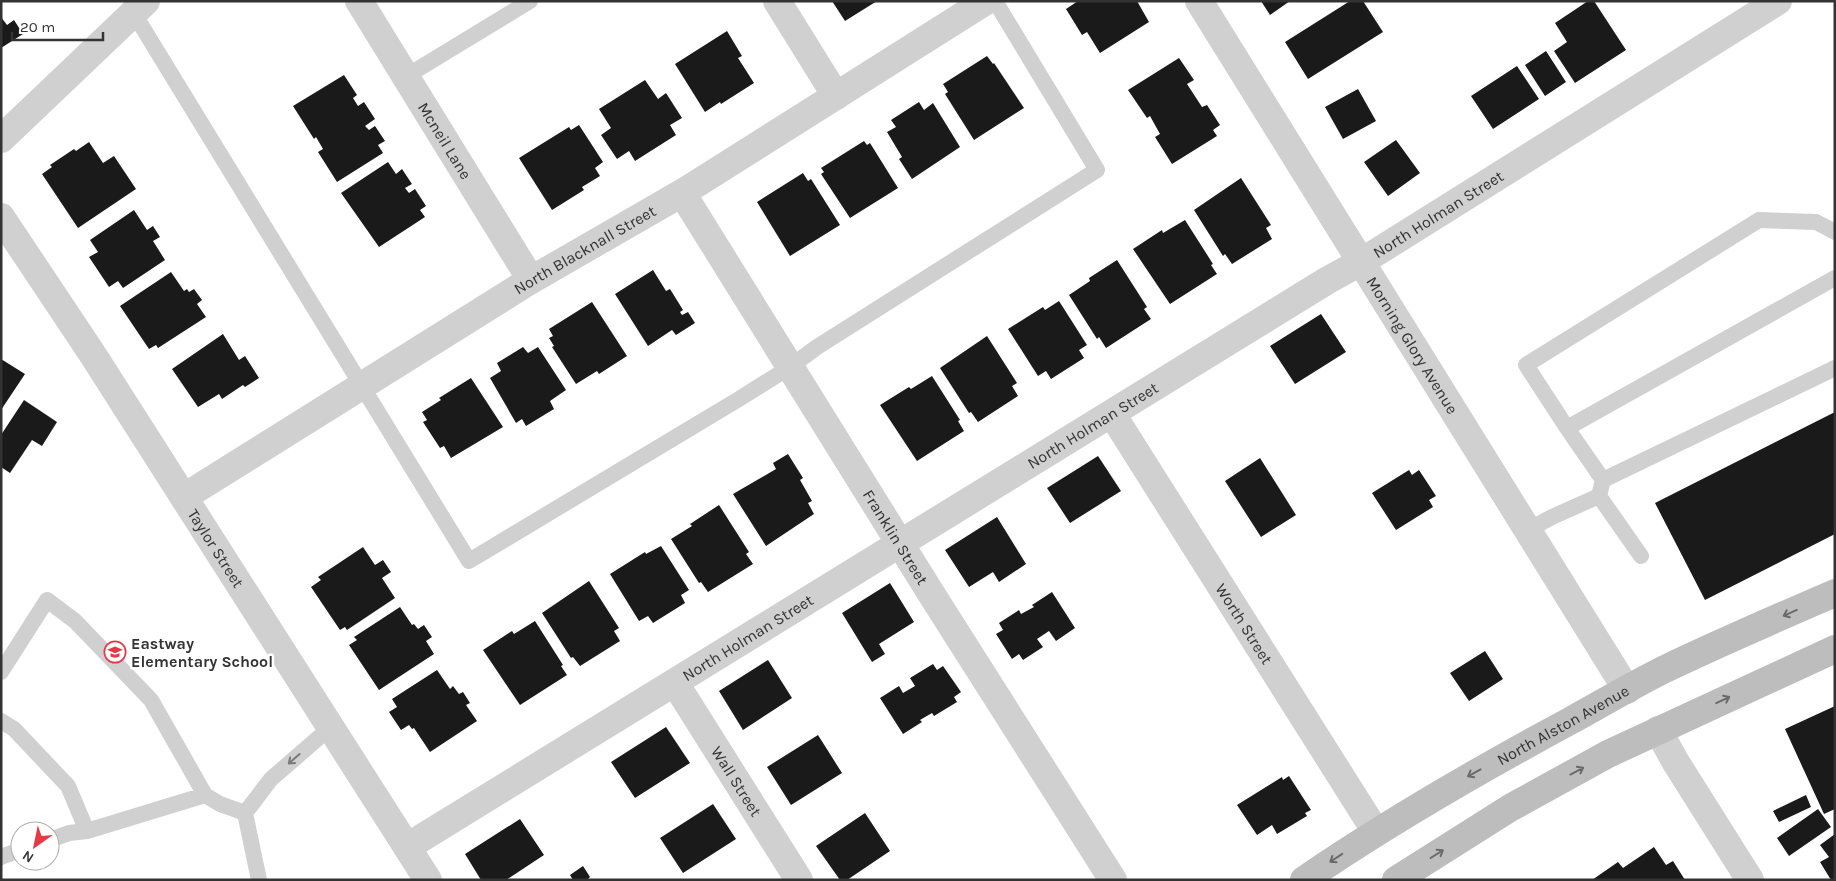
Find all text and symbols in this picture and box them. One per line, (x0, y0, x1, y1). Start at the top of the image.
scale bar (12, 10, 104, 42)
text: 20 m (20, 18, 55, 36)
street label: Mcneil Lane (414, 99, 476, 183)
street label: North Holman Street (1369, 166, 1507, 262)
street label: North Blacknall Street (510, 201, 659, 298)
street label: Morning Glory Avenue (1363, 273, 1463, 417)
street label: North Holman Street (1024, 378, 1161, 472)
street label: Franklin Street (859, 486, 933, 588)
street label: Taylor Street (184, 505, 248, 591)
street label: Worth Street (1212, 580, 1277, 668)
street label: North Holman Street (679, 590, 817, 685)
one-way arrow (1783, 608, 1798, 618)
place label: Eastway Elementary School (131, 634, 273, 671)
school or university icon: Eastway Elementary School (103, 640, 127, 664)
street label: North Alston Avenue (1493, 680, 1632, 769)
one-way arrow (1715, 695, 1730, 705)
street label: Wall Street (708, 743, 766, 820)
one-way arrow (288, 753, 301, 765)
one-way arrow (1569, 766, 1584, 776)
one-way arrow (1468, 769, 1482, 779)
north arrow (10, 821, 60, 871)
text: N (19, 847, 37, 866)
one-way arrow (1429, 848, 1443, 858)
one-way arrow (1329, 853, 1343, 863)

